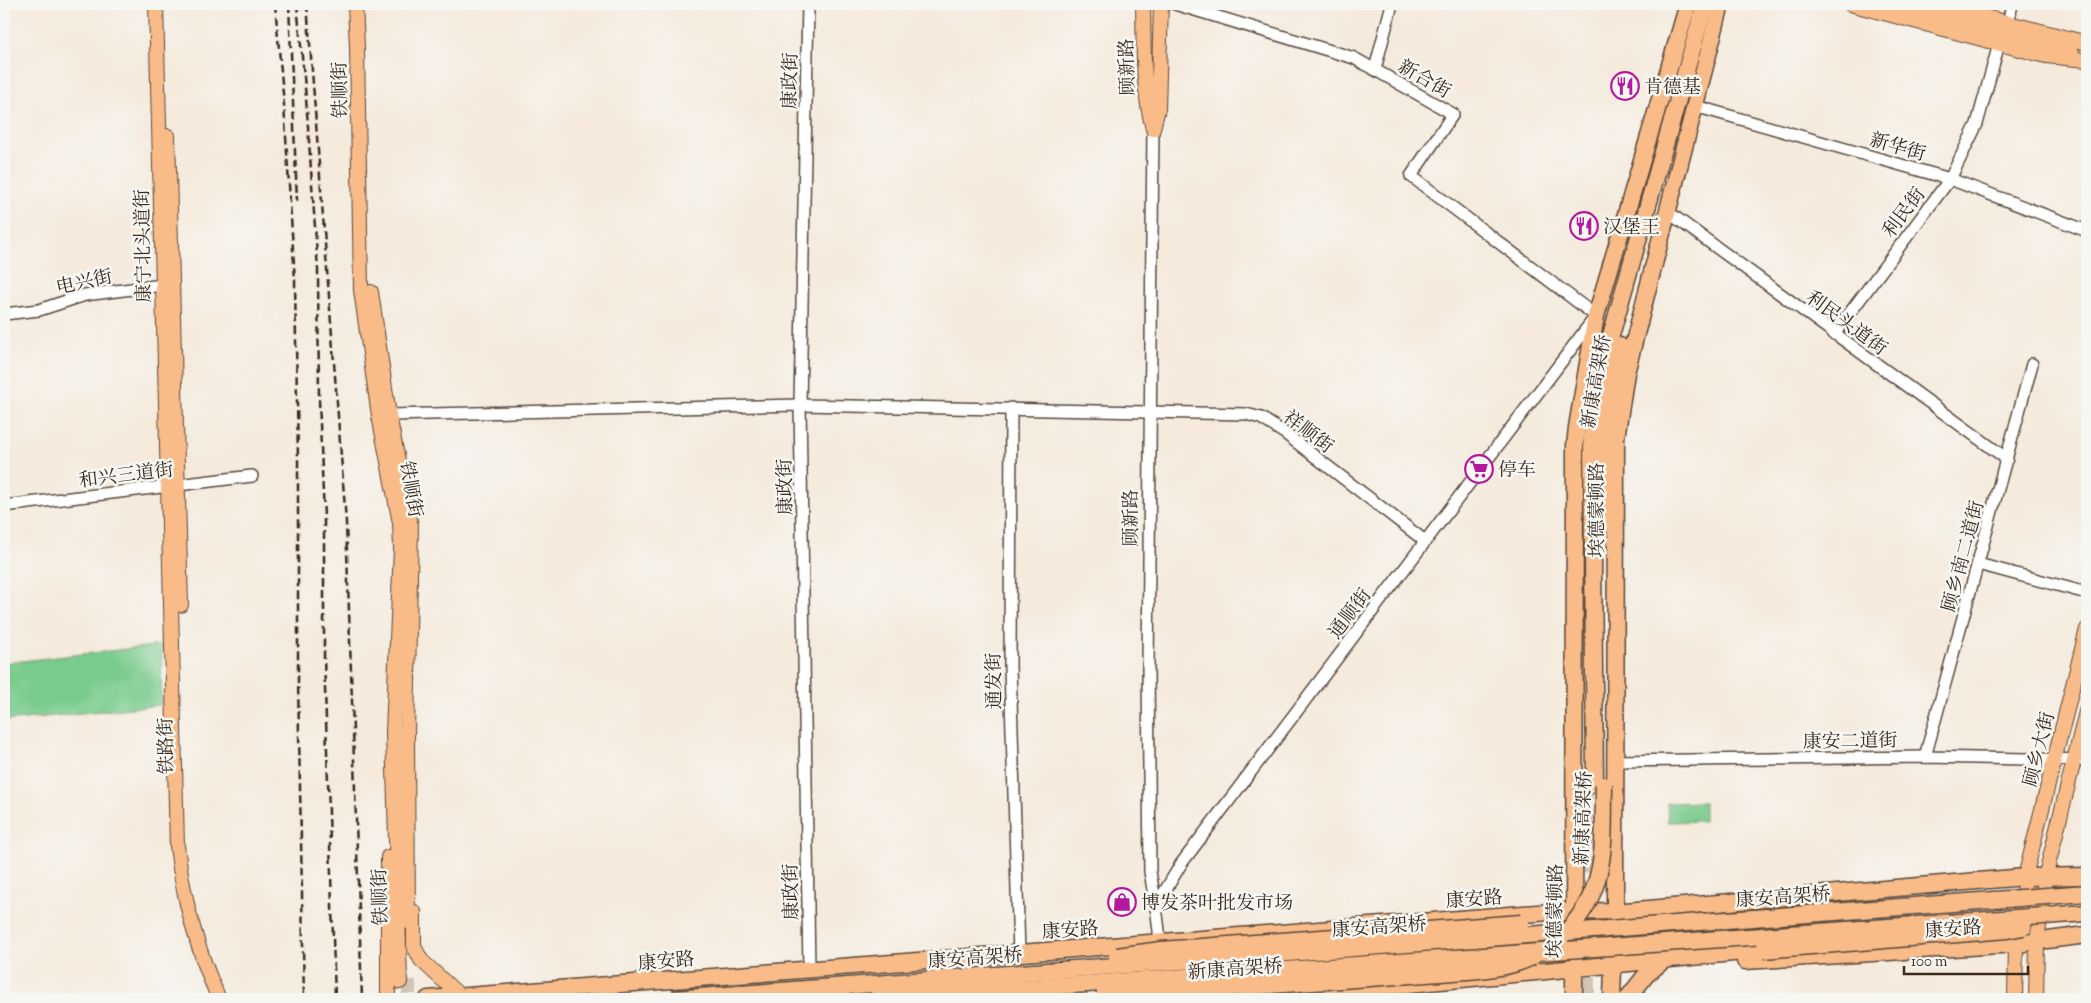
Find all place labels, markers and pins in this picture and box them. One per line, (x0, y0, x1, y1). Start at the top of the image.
restaurant icon: 肯德基 (1610, 71, 1640, 101)
place label: 肯德基 (1644, 75, 1701, 102)
restaurant icon: 汉堡王 (1569, 211, 1599, 241)
place label: 汉堡王 (1603, 215, 1660, 242)
supermarket icon: 停车 (1464, 454, 1494, 484)
place label: 停车 (1498, 458, 1536, 485)
shop icon: 博发茶叶批发市场 (1107, 887, 1137, 917)
place label: 博发茶叶批发市场 (1141, 891, 1293, 918)

